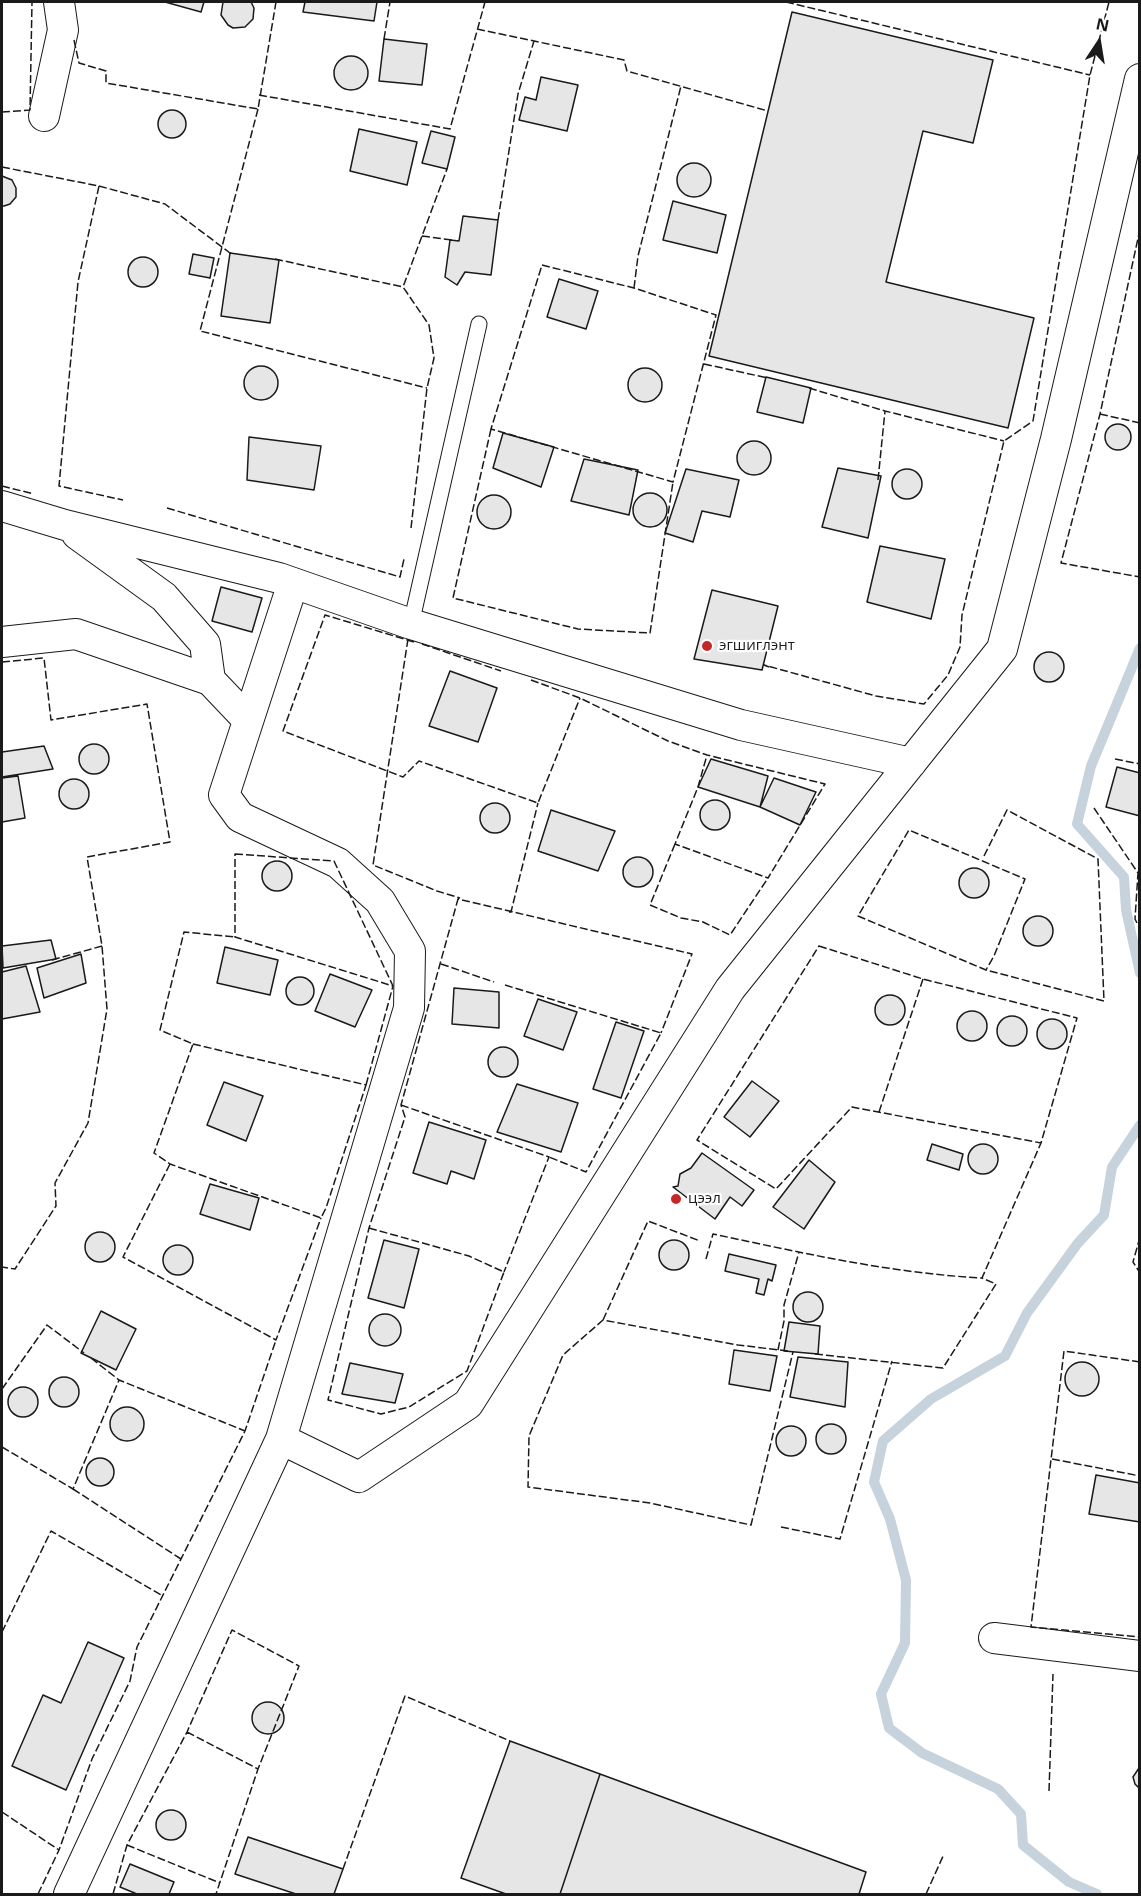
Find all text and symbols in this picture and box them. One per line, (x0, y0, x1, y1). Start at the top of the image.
north arrow (1069, 12, 1129, 72)
text: N (1094, 12, 1111, 37)
place label: эгшиглэнт (719, 637, 795, 655)
marker: эгшиглэнт (700, 639, 714, 653)
place label: цээл (688, 1190, 721, 1208)
marker: цээл (669, 1192, 683, 1206)

